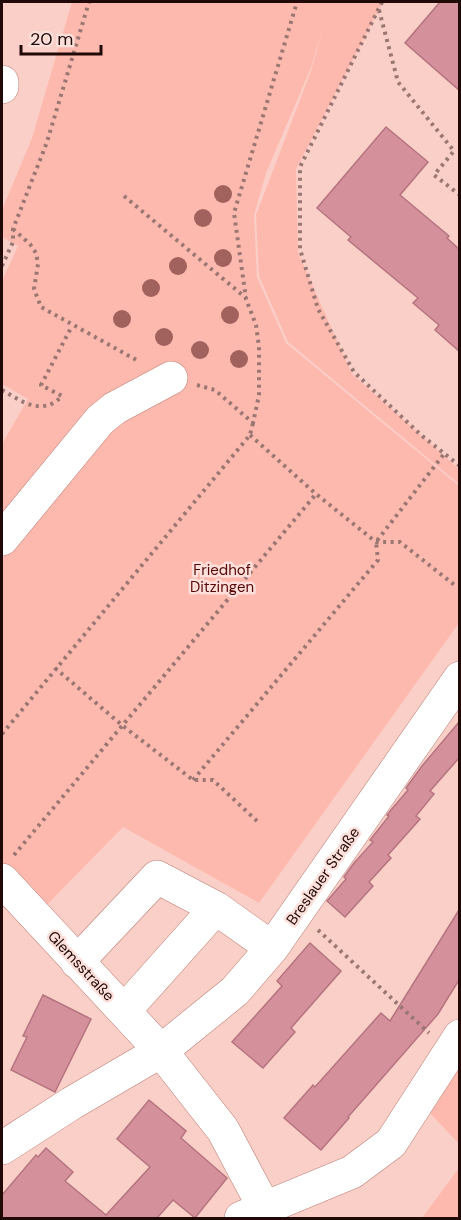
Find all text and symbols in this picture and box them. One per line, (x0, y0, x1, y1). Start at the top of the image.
scale bar (21, 18, 100, 56)
text: 20 m (30, 27, 73, 51)
park label: Friedhof Ditzingen (190, 560, 254, 597)
street label: Breslauer Straße (282, 823, 364, 929)
street label: Glemsstraße (43, 927, 119, 1005)

